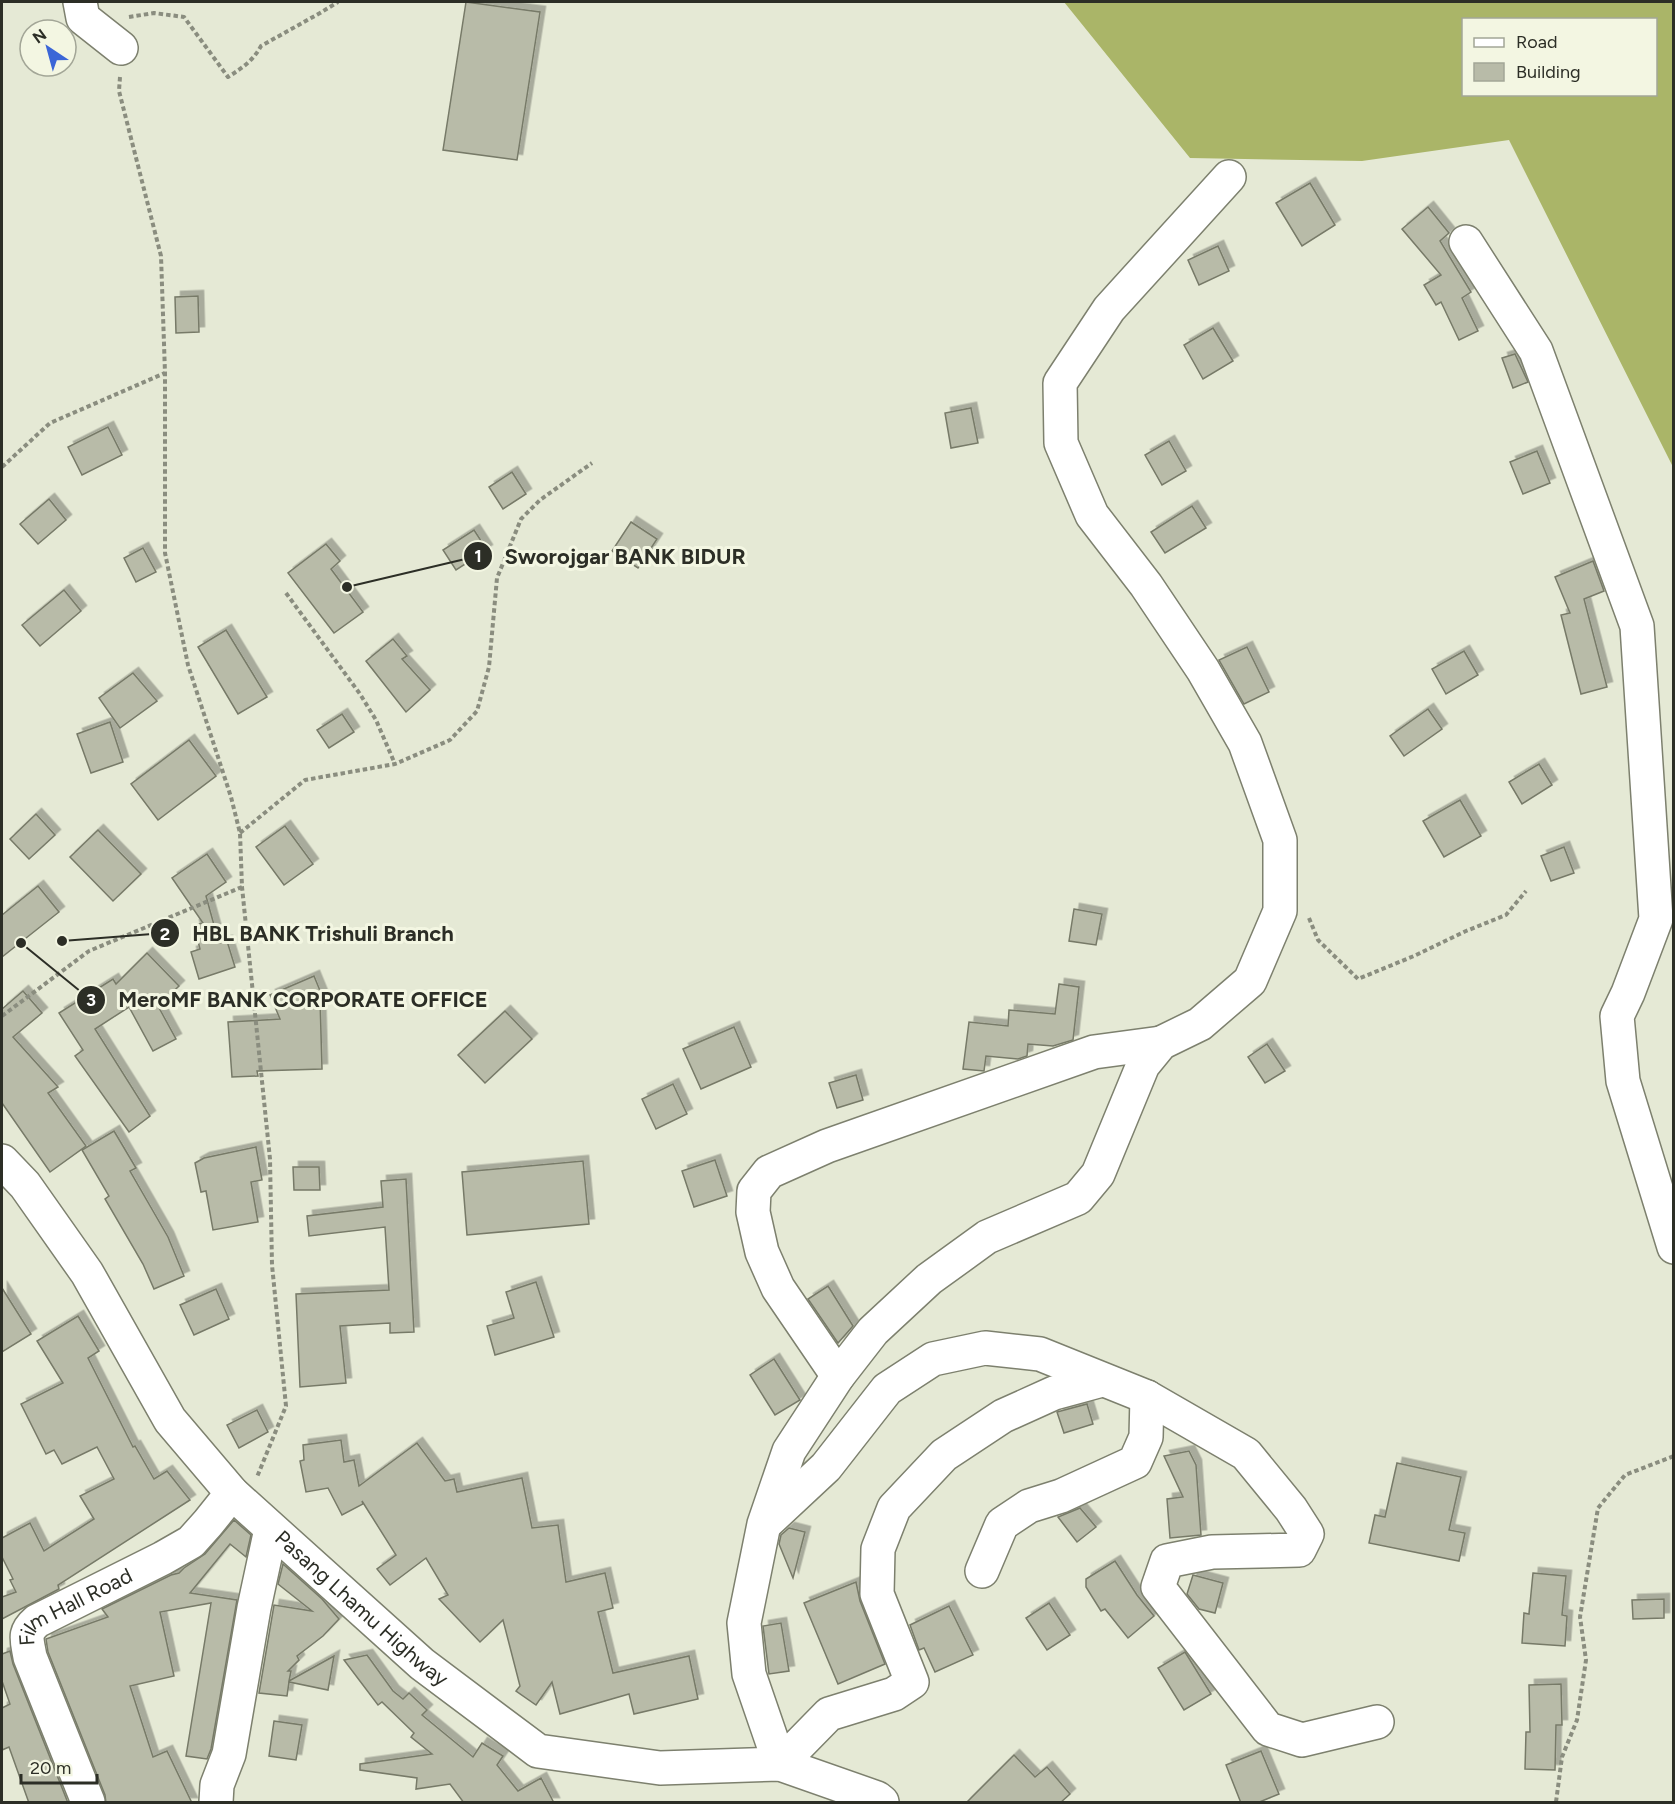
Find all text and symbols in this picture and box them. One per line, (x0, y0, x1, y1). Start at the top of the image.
north arrow (18, 18, 78, 78)
legend (1462, 18, 1657, 96)
text: N (29, 25, 50, 48)
text: Road (1516, 31, 1557, 53)
text: Building (1516, 61, 1581, 83)
callout: Sworojgar BANK BIDUR (463, 536, 758, 576)
text: Sworojgar BANK BIDUR (504, 543, 746, 570)
text: 1 (474, 545, 482, 567)
callout: HBL BANK Trishuli Branch (150, 913, 466, 953)
text: HBL BANK Trishuli Branch (192, 920, 454, 947)
text: 2 (160, 923, 170, 945)
callout: MeroMF BANK CORPORATE OFFICE (76, 980, 500, 1020)
text: MeroMF BANK CORPORATE OFFICE (118, 986, 488, 1013)
text: 3 (86, 989, 96, 1011)
street label: Pasang Lhamu Highway (270, 1525, 453, 1691)
street label: Film Hall Road (14, 1562, 136, 1647)
scale bar (21, 1747, 98, 1785)
text: 20 m (30, 1757, 71, 1779)

